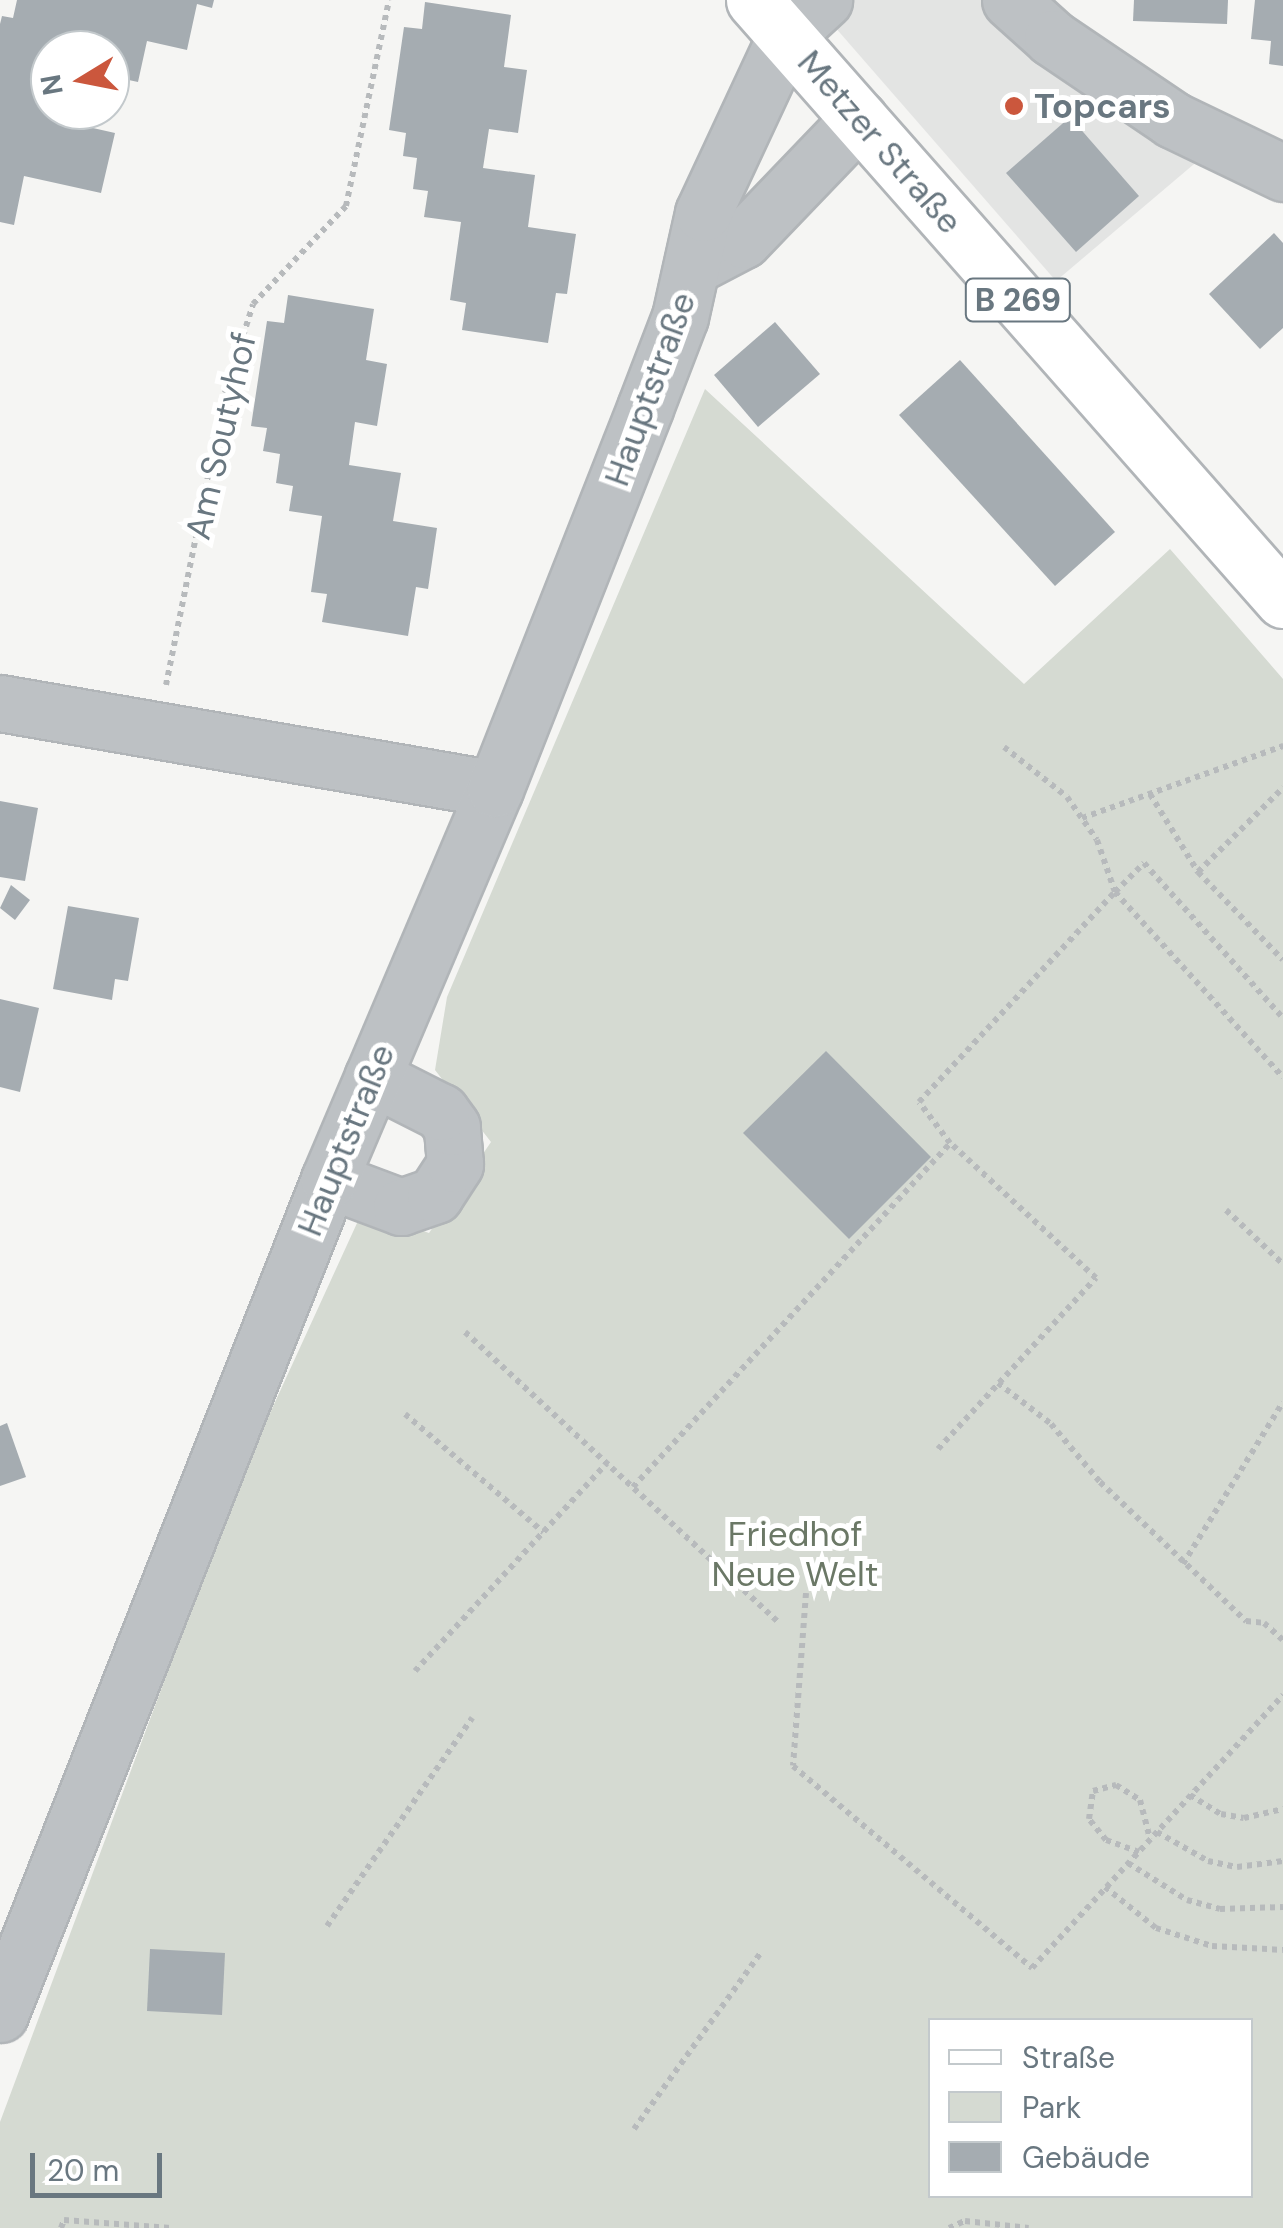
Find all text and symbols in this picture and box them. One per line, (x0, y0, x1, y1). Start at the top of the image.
north arrow (30, 30, 130, 130)
street label: Metzer Straße (789, 42, 971, 242)
text: N (32, 72, 72, 98)
place label: Topcars (1034, 85, 1171, 127)
marker: Topcars (1003, 95, 1025, 117)
road number: B 269 (963, 273, 1073, 327)
street label: Hauptstraße (596, 286, 704, 492)
street label: Am Soutyhof (177, 329, 265, 543)
street label: Hauptstraße (289, 1038, 403, 1242)
park label: Friedhof Neue Welt (712, 1513, 878, 1595)
legend (928, 2018, 1253, 2198)
text: Straße (1022, 2038, 1115, 2077)
text: Park (1022, 2088, 1081, 2127)
scale bar (35, 2133, 168, 2195)
text: Gebäude (1022, 2138, 1150, 2177)
text: 20 m (47, 2151, 119, 2190)

